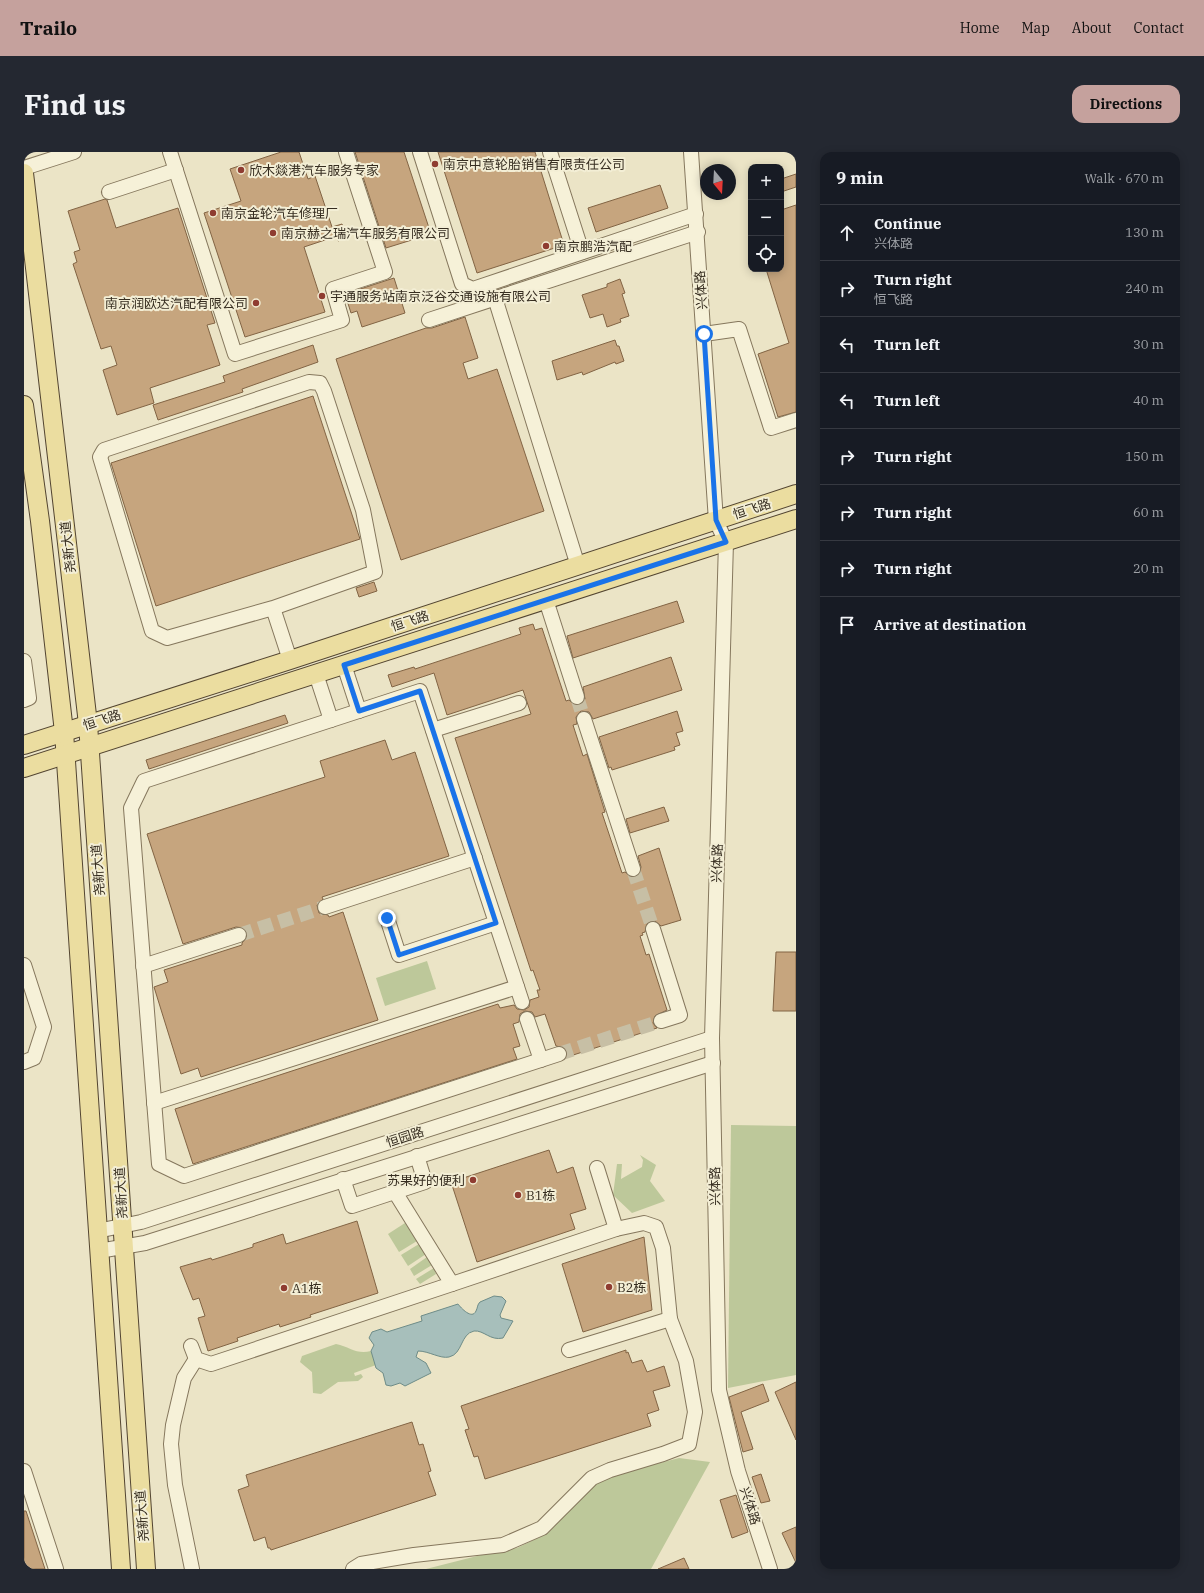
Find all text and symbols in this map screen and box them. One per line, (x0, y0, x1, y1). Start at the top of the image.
text: Trailo (20, 16, 77, 40)
text: Home (960, 19, 999, 37)
text: Map (1021, 19, 1050, 37)
text: About (1072, 19, 1111, 37)
text: Contact (1133, 19, 1184, 37)
button: Directions (1072, 85, 1180, 123)
text: Find us (24, 86, 126, 123)
place label: 南京中意轮胎销售有限责任公司 (443, 156, 625, 173)
marker: 南京中意轮胎销售有限责任公司 (430, 159, 440, 169)
place label: 欣木燚港汽车服务专家 (249, 162, 379, 179)
north arrow (700, 164, 736, 200)
map controls (748, 164, 784, 272)
button: + (748, 164, 784, 200)
marker: 欣木燚港汽车服务专家 (236, 165, 246, 175)
text: 9 min (836, 167, 884, 189)
text: Walk · 670 m (1085, 170, 1164, 187)
button: − (748, 200, 784, 236)
place label: 南京金轮汽车修理厂 (221, 205, 338, 222)
marker: 南京金轮汽车修理厂 (208, 208, 218, 218)
text: Continue (874, 214, 941, 233)
icon: ahead (836, 222, 858, 244)
text: 130 m (1125, 224, 1164, 241)
place label: 南京赫之瑞汽车服务有限公司 (281, 225, 450, 242)
marker: 南京赫之瑞汽车服务有限公司 (268, 228, 278, 238)
text: 兴体路 (874, 235, 913, 252)
button: locate (748, 236, 784, 272)
place label: 南京鹏浩汽配 (554, 238, 632, 255)
marker: 南京鹏浩汽配 (541, 241, 551, 251)
street label: 兴体路 (691, 270, 711, 310)
text: Turn right (874, 270, 952, 289)
icon: right (836, 278, 858, 300)
text: 240 m (1125, 280, 1164, 297)
place label: 宇通服务站南京泛谷交通设施有限公司 (330, 288, 551, 305)
marker: 宇通服务站南京泛谷交通设施有限公司 (317, 291, 327, 301)
text: 恒飞路 (874, 291, 913, 308)
place label: 南京润欧达汽配有限公司 (105, 295, 248, 312)
marker: 南京润欧达汽配有限公司 (251, 298, 261, 308)
route start (695, 325, 713, 343)
icon: left (836, 334, 858, 356)
text: Turn left (874, 335, 940, 354)
text: 30 m (1133, 336, 1164, 353)
icon: left (836, 390, 858, 412)
text: Turn left (874, 391, 940, 410)
text: 40 m (1133, 392, 1164, 409)
icon: right (836, 446, 858, 468)
text: Turn right (874, 447, 952, 466)
text: 150 m (1125, 448, 1164, 465)
street label: 恒飞路 (731, 495, 773, 523)
icon: right (836, 502, 858, 524)
text: Turn right (874, 503, 952, 522)
text: 60 m (1133, 504, 1164, 521)
street label: 尧新大道 (57, 520, 79, 574)
icon: right (836, 558, 858, 580)
text: Turn right (874, 559, 952, 578)
text: 20 m (1133, 560, 1164, 577)
street label: 恒飞路 (389, 607, 431, 635)
icon: arrive (836, 614, 858, 636)
text: Arrive at destination (874, 615, 1026, 634)
street label: 恒飞路 (81, 706, 123, 734)
street label: 尧新大道 (88, 843, 108, 897)
street label: 兴体路 (708, 843, 726, 883)
route end (378, 909, 396, 927)
street label: 恒园路 (384, 1123, 426, 1151)
street label: 兴体路 (706, 1166, 724, 1206)
street label: 尧新大道 (111, 1167, 131, 1219)
place label: 苏果好的便利 (387, 1172, 465, 1189)
marker: 苏果好的便利 (468, 1175, 478, 1185)
place label: B1栋 (526, 1187, 556, 1204)
marker: B1栋 (513, 1190, 523, 1200)
place label: B2栋 (617, 1279, 647, 1296)
place label: A1栋 (292, 1280, 322, 1297)
marker: B2栋 (604, 1282, 614, 1292)
marker: A1栋 (279, 1283, 289, 1293)
street label: 兴体路 (736, 1485, 764, 1527)
street label: 尧新大道 (132, 1489, 152, 1543)

